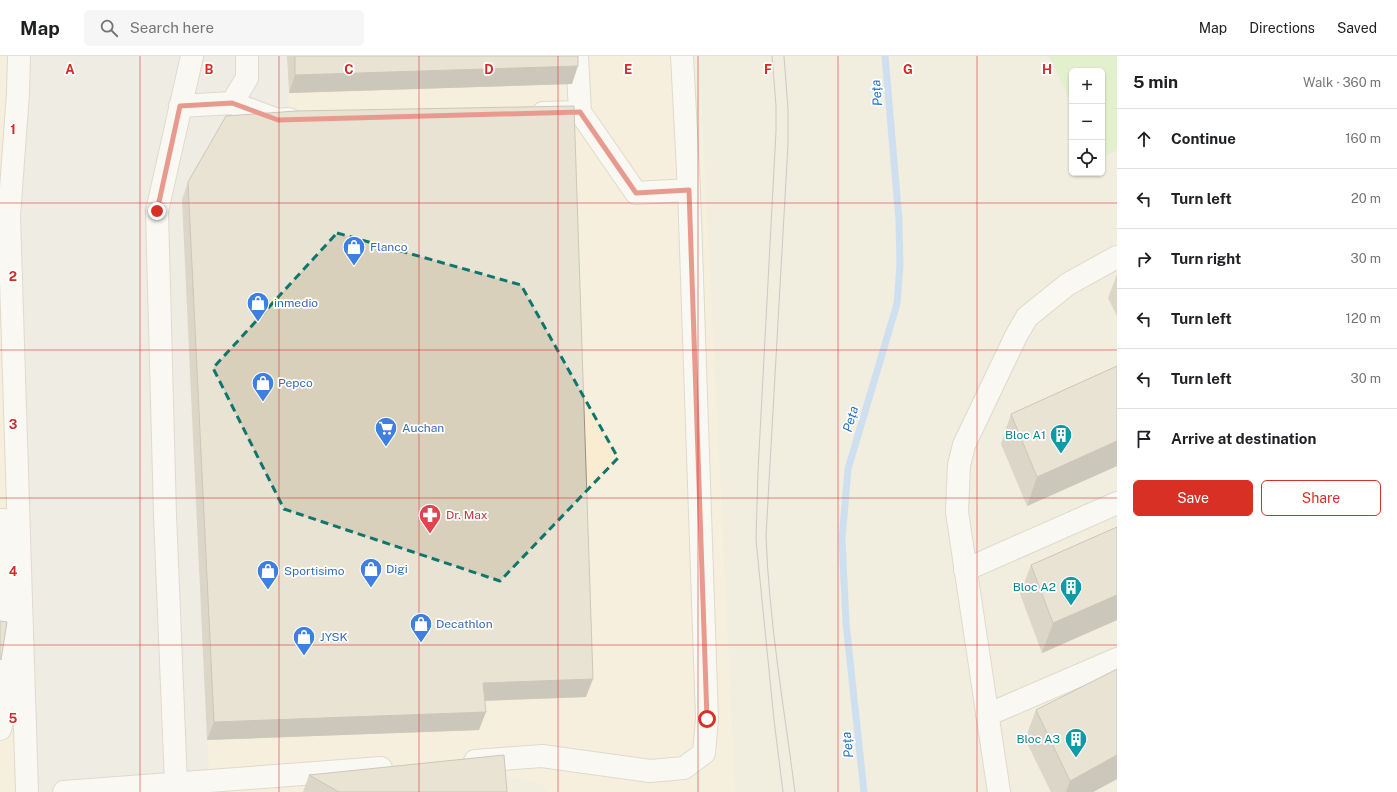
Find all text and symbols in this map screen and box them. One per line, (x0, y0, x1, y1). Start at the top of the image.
search box (84, 10, 364, 46)
text: Map (20, 17, 60, 39)
icon: search (98, 17, 120, 39)
text: Search here (130, 19, 214, 36)
text: Map (1199, 20, 1227, 36)
text: Directions (1249, 20, 1315, 36)
text: Saved (1337, 20, 1377, 36)
text: A (65, 62, 75, 77)
text: B (205, 62, 214, 77)
text: C (344, 62, 354, 77)
text: D (484, 62, 494, 77)
text: E (624, 62, 632, 77)
text: F (764, 62, 772, 77)
text: G (903, 62, 913, 77)
text: H (1042, 62, 1052, 77)
map controls (1069, 68, 1105, 176)
button: + (1069, 68, 1105, 104)
text: 5 min (1133, 72, 1178, 92)
text: Walk · 360 m (1303, 75, 1381, 90)
water label: Peța (868, 79, 885, 107)
button: − (1069, 104, 1105, 140)
text: 1 (10, 122, 16, 137)
icon: ahead (1133, 128, 1155, 150)
text: Continue (1171, 130, 1236, 147)
text: 160 m (1345, 131, 1381, 146)
button: locate (1069, 140, 1105, 176)
icon: left (1133, 188, 1155, 210)
text: Turn left (1171, 190, 1232, 207)
text: 20 m (1351, 191, 1381, 206)
route end (148, 202, 166, 220)
shop icon: Flanco (341, 234, 367, 267)
place label: Flanco (370, 240, 408, 254)
icon: right (1133, 248, 1155, 270)
text: Turn right (1171, 250, 1241, 267)
text: 30 m (1351, 251, 1381, 266)
text: 2 (9, 269, 17, 284)
shop icon: inmedio (245, 290, 271, 323)
place label: inmedio (274, 296, 318, 310)
icon: left (1133, 308, 1155, 330)
text: Turn left (1171, 310, 1232, 327)
text: 120 m (1346, 311, 1381, 326)
icon: left (1133, 368, 1155, 390)
shop icon: Pepco (250, 370, 276, 403)
text: Turn left (1171, 370, 1232, 387)
text: 30 m (1351, 371, 1381, 386)
place label: Pepco (278, 376, 313, 390)
water label: Peța (840, 404, 861, 434)
supermarket icon: Auchan (373, 415, 399, 448)
text: 3 (9, 417, 18, 432)
place label: Auchan (402, 421, 444, 435)
building icon: Bloc A1 (1048, 422, 1074, 455)
place label: Bloc A1 (1005, 428, 1046, 442)
icon: arrive (1133, 428, 1155, 450)
text: Arrive at destination (1171, 430, 1316, 447)
button: Save (1133, 480, 1253, 516)
button: Share (1261, 480, 1381, 516)
pharmacy icon: Dr. Max (417, 502, 443, 535)
place label: Dr. Max (446, 508, 488, 522)
shop icon: Digi (358, 556, 384, 589)
shop icon: Sportisimo (255, 558, 281, 591)
place label: Digi (386, 562, 408, 576)
text: 4 (9, 564, 18, 579)
place label: Sportisimo (284, 564, 345, 578)
building icon: Bloc A2 (1058, 574, 1084, 607)
place label: Bloc A2 (1013, 580, 1056, 594)
shop icon: Decathlon (408, 611, 434, 644)
place label: Decathlon (436, 617, 493, 631)
shop icon: JYSK (291, 624, 317, 657)
place label: JYSK (320, 630, 348, 644)
route start (698, 710, 716, 728)
text: 5 (9, 711, 18, 726)
building icon: Bloc A3 (1063, 726, 1089, 759)
water label: Peța (839, 731, 856, 759)
place label: Bloc A3 (1016, 732, 1060, 746)

